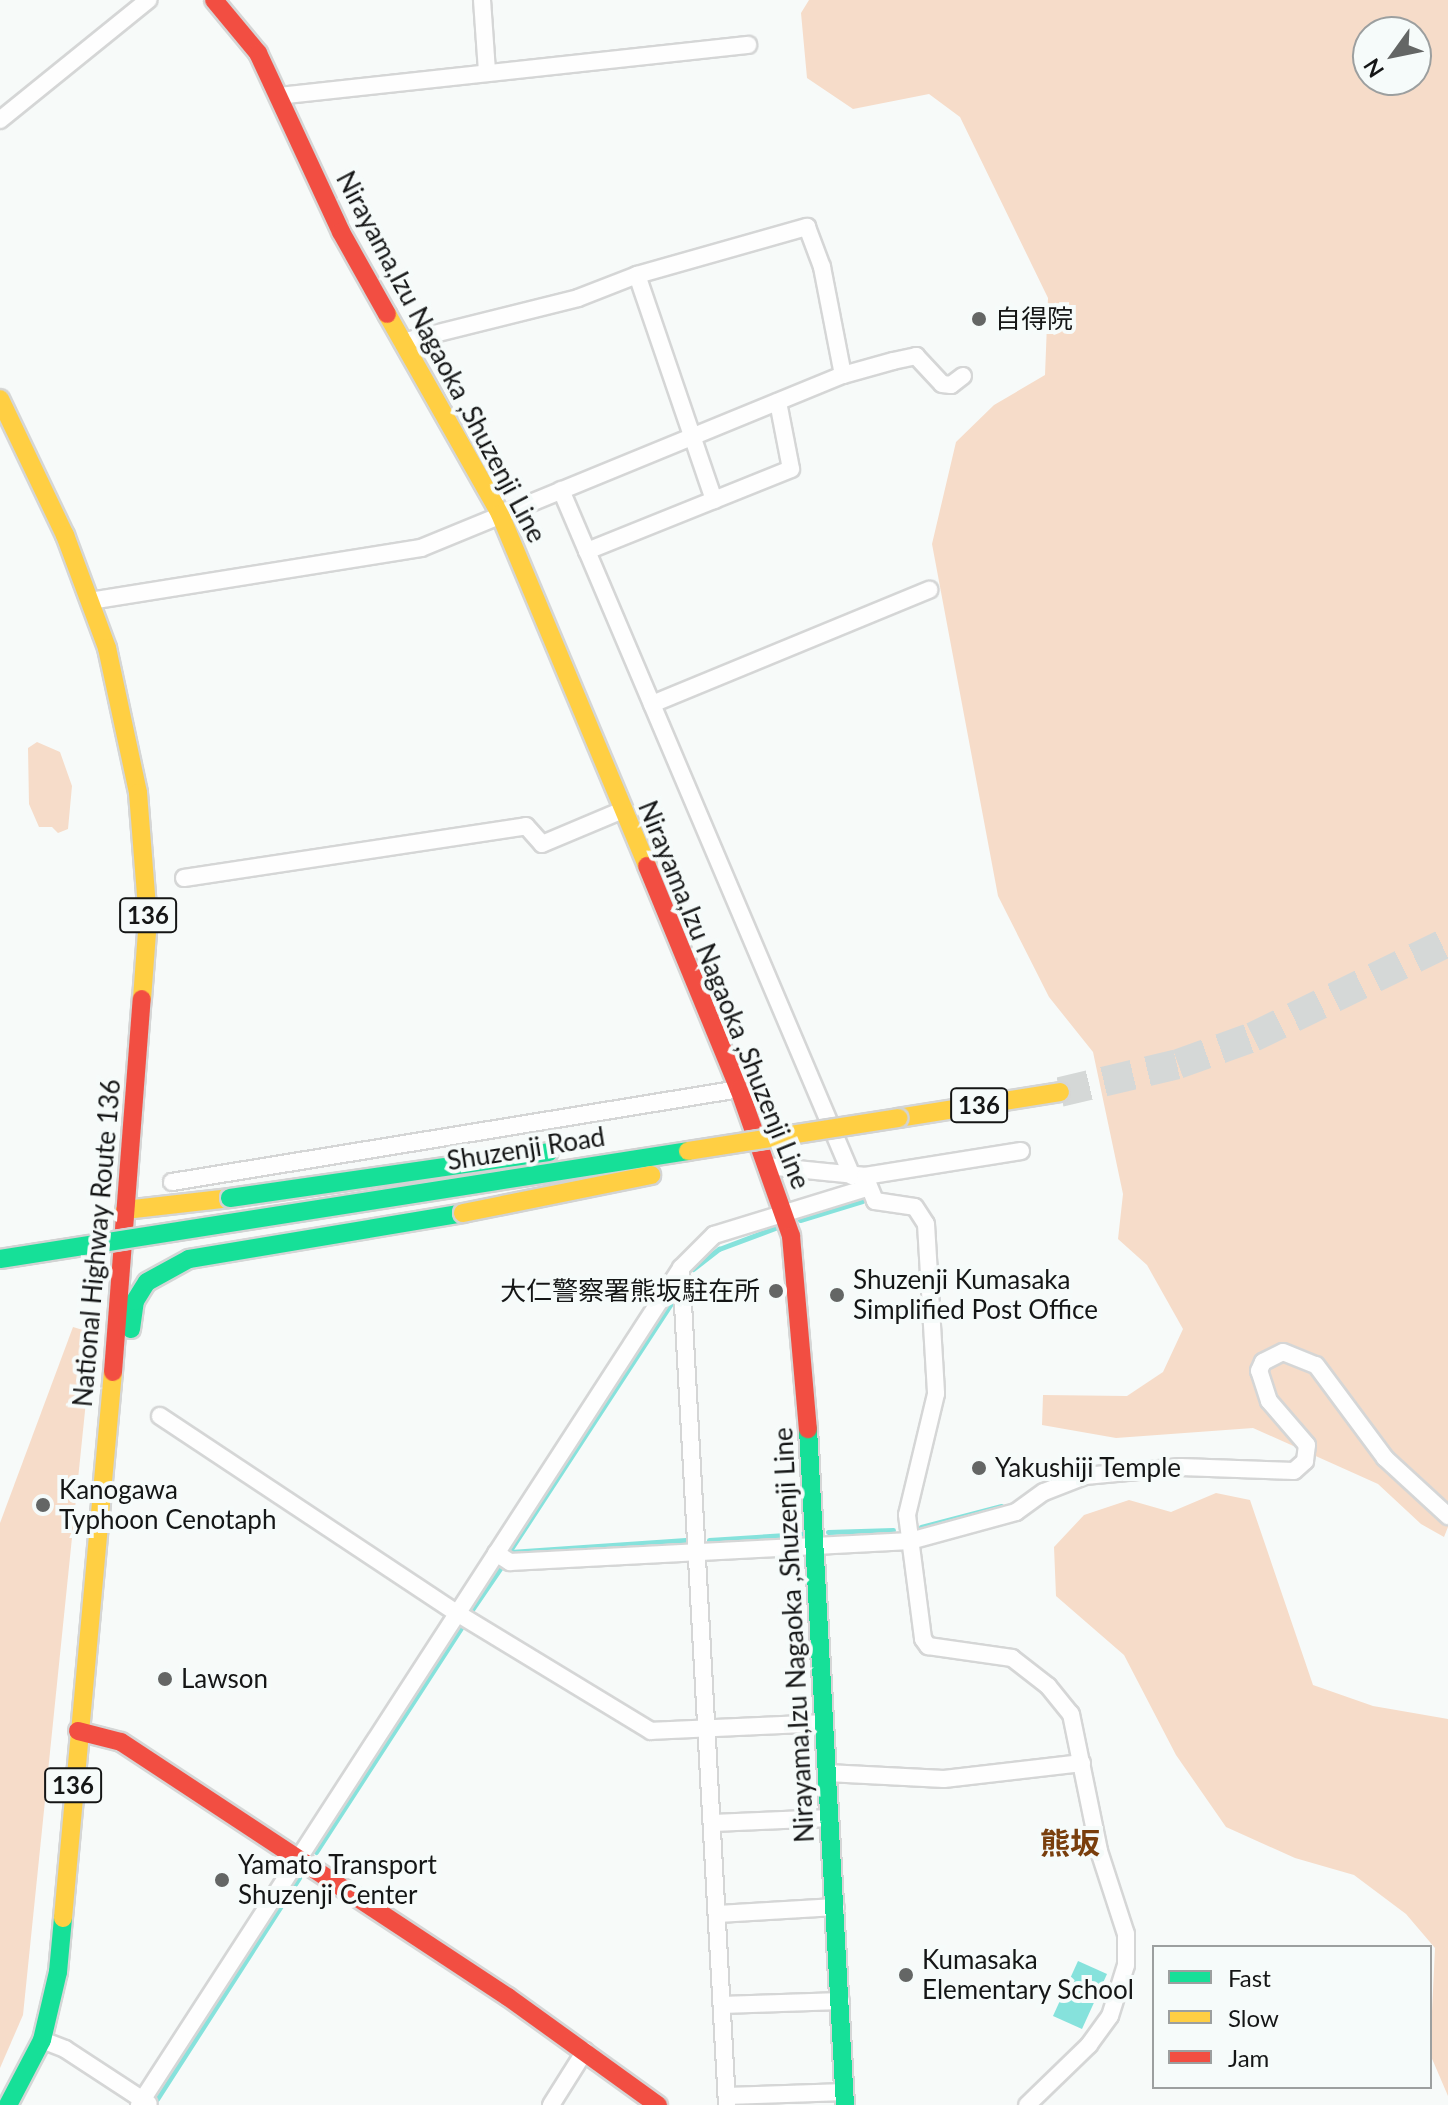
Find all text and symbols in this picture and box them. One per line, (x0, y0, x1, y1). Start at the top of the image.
north arrow (1352, 16, 1432, 96)
text: N (1357, 54, 1389, 83)
street label: Nirayama,Izu Nagaoka ,Shuzenji Line (330, 166, 552, 548)
place label: 自得院 (995, 303, 1073, 335)
marker: 自得院 (970, 310, 988, 328)
street label: Nirayama,Izu Nagaoka ,Shuzenji Line (632, 796, 816, 1194)
road number: 136 (118, 895, 178, 935)
street label: National Highway Route 136 (67, 1077, 127, 1409)
road number: 136 (949, 1085, 1009, 1125)
street label: Shuzenji Road (445, 1121, 607, 1177)
place label: Shuzenji Kumasaka Simplified Post Office (853, 1264, 1098, 1326)
place label: 大仁警察署熊坂駐在所 (500, 1275, 760, 1307)
marker: 大仁警察署熊坂駐在所 (767, 1282, 785, 1300)
marker: Shuzenji Kumasaka Simplified Post Office (828, 1286, 846, 1304)
street label: Nirayama,Izu Nagaoka ,Shuzenji Line (768, 1427, 820, 1843)
place label: Yakushiji Temple (995, 1452, 1182, 1484)
marker: Yakushiji Temple (970, 1459, 988, 1477)
place label: Kanogawa Typhoon Cenotaph (59, 1474, 276, 1536)
marker: Kanogawa Typhoon Cenotaph (34, 1496, 52, 1514)
place label: Lawson (181, 1663, 268, 1695)
marker: Lawson (156, 1670, 174, 1688)
road number: 136 (43, 1765, 103, 1805)
district label: 熊坂 (1040, 1824, 1100, 1860)
place label: Yamato Transport Shuzenji Center (238, 1849, 438, 1910)
marker: Yamato Transport Shuzenji Center (213, 1871, 231, 1889)
place label: Kumasaka Elementary School (922, 1944, 1135, 2006)
legend (1152, 1945, 1432, 2089)
text: Fast (1228, 1963, 1271, 1992)
marker: Kumasaka Elementary School (897, 1966, 915, 1984)
text: Slow (1228, 2003, 1279, 2032)
text: Jam (1228, 2043, 1269, 2072)

